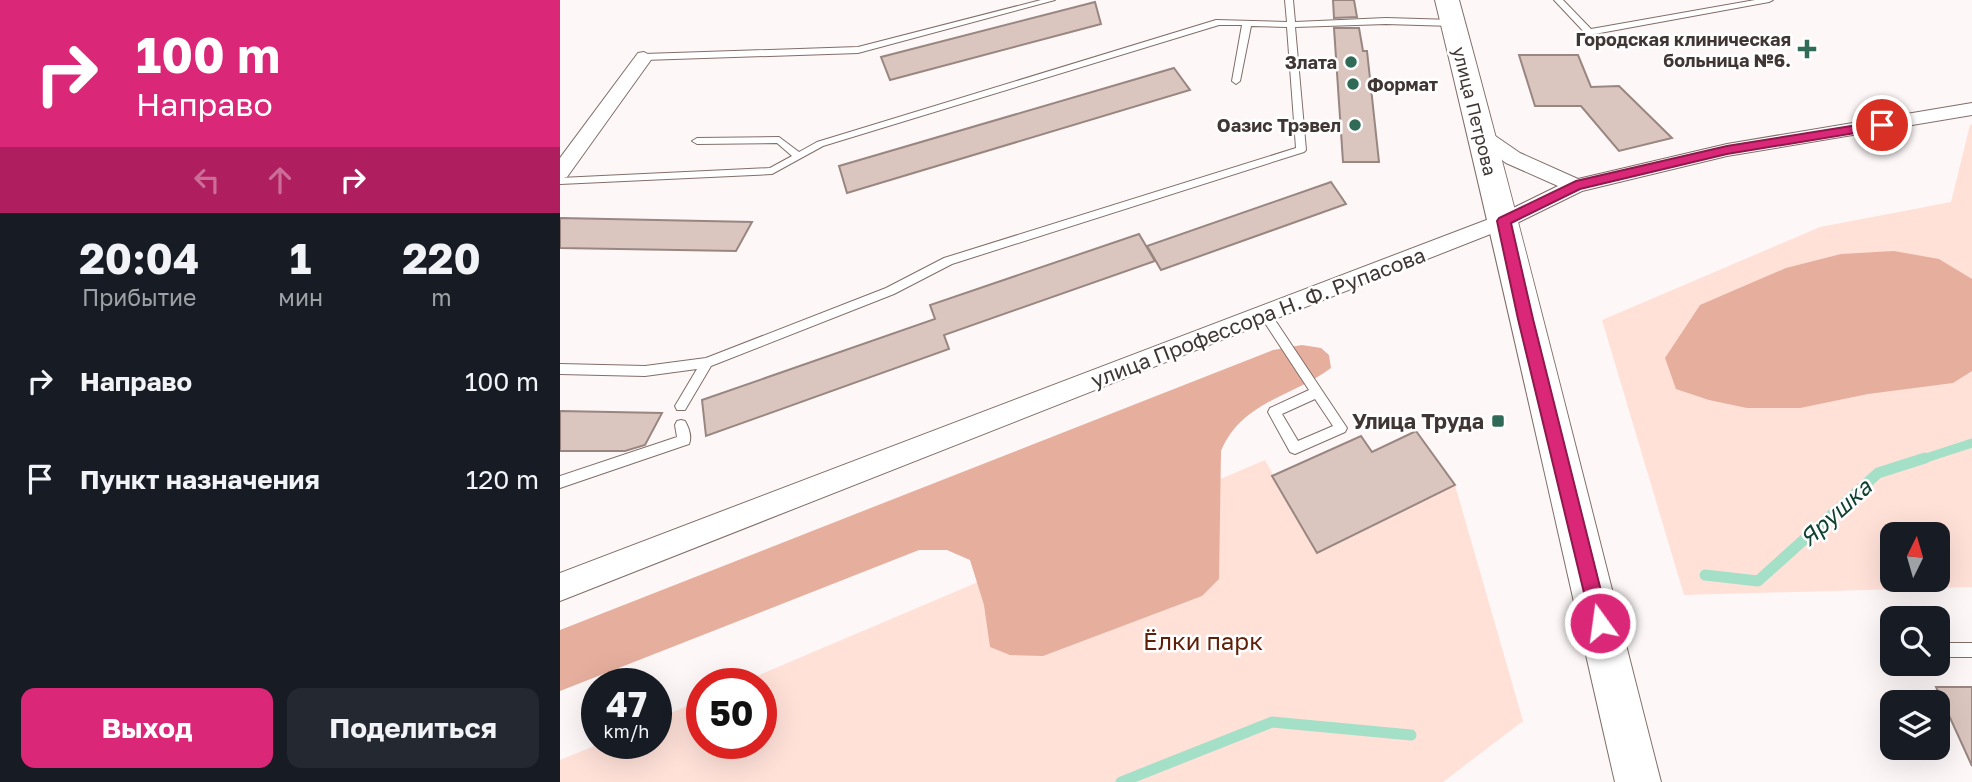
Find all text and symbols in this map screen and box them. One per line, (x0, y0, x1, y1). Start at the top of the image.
text: 100 m (136, 25, 280, 84)
icon: right (21, 28, 112, 119)
place label: Городская клиническая больница №6. (1576, 28, 1791, 71)
marker: Городская клиническая больница №6. (1797, 39, 1817, 59)
street label: улица Петрова (1448, 44, 1502, 178)
place label: Злата (1285, 51, 1337, 73)
marker: Злата (1343, 54, 1359, 70)
place label: Формат (1367, 73, 1438, 95)
marker: Формат (1345, 76, 1361, 92)
text: Направо (136, 85, 273, 123)
pin (1852, 95, 1912, 155)
icon: arrive (1863, 106, 1901, 144)
place label: Оазис Трэвел (1217, 114, 1341, 136)
marker: Оазис Трэвел (1347, 117, 1363, 133)
icon: left (188, 161, 226, 199)
icon: ahead (261, 161, 299, 199)
icon: right (334, 161, 372, 199)
text: 20:04 (79, 233, 199, 283)
text: 1 (290, 233, 311, 283)
text: 220 (402, 233, 481, 283)
street label: улица Профессора Н. Ф. Рупасова (1087, 241, 1429, 393)
text: Прибытие (82, 283, 196, 311)
text: мин (278, 283, 323, 311)
text: m (431, 283, 452, 311)
icon: right (21, 362, 59, 400)
text: Направо (80, 366, 192, 397)
text: 100 m (465, 366, 539, 397)
place label: Улица Труда (1352, 408, 1484, 434)
marker: Улица Труда (1490, 413, 1506, 429)
icon: arrive (21, 460, 59, 498)
text: Пункт назначения (80, 464, 320, 495)
text: 120 m (466, 464, 539, 495)
water label: Ярушка (1793, 472, 1877, 551)
north arrow (1880, 522, 1950, 592)
map controls (1880, 522, 1950, 760)
position arrow (1563, 586, 1637, 660)
button: search (1880, 606, 1950, 676)
park label: Ёлки парк (1143, 626, 1263, 655)
speed limit sign: 50 (686, 668, 777, 759)
text: 47 (606, 683, 647, 725)
button: Выход (21, 688, 273, 768)
button: Поделиться (287, 688, 539, 768)
button: layers (1880, 690, 1950, 760)
text: km/h (604, 720, 649, 742)

